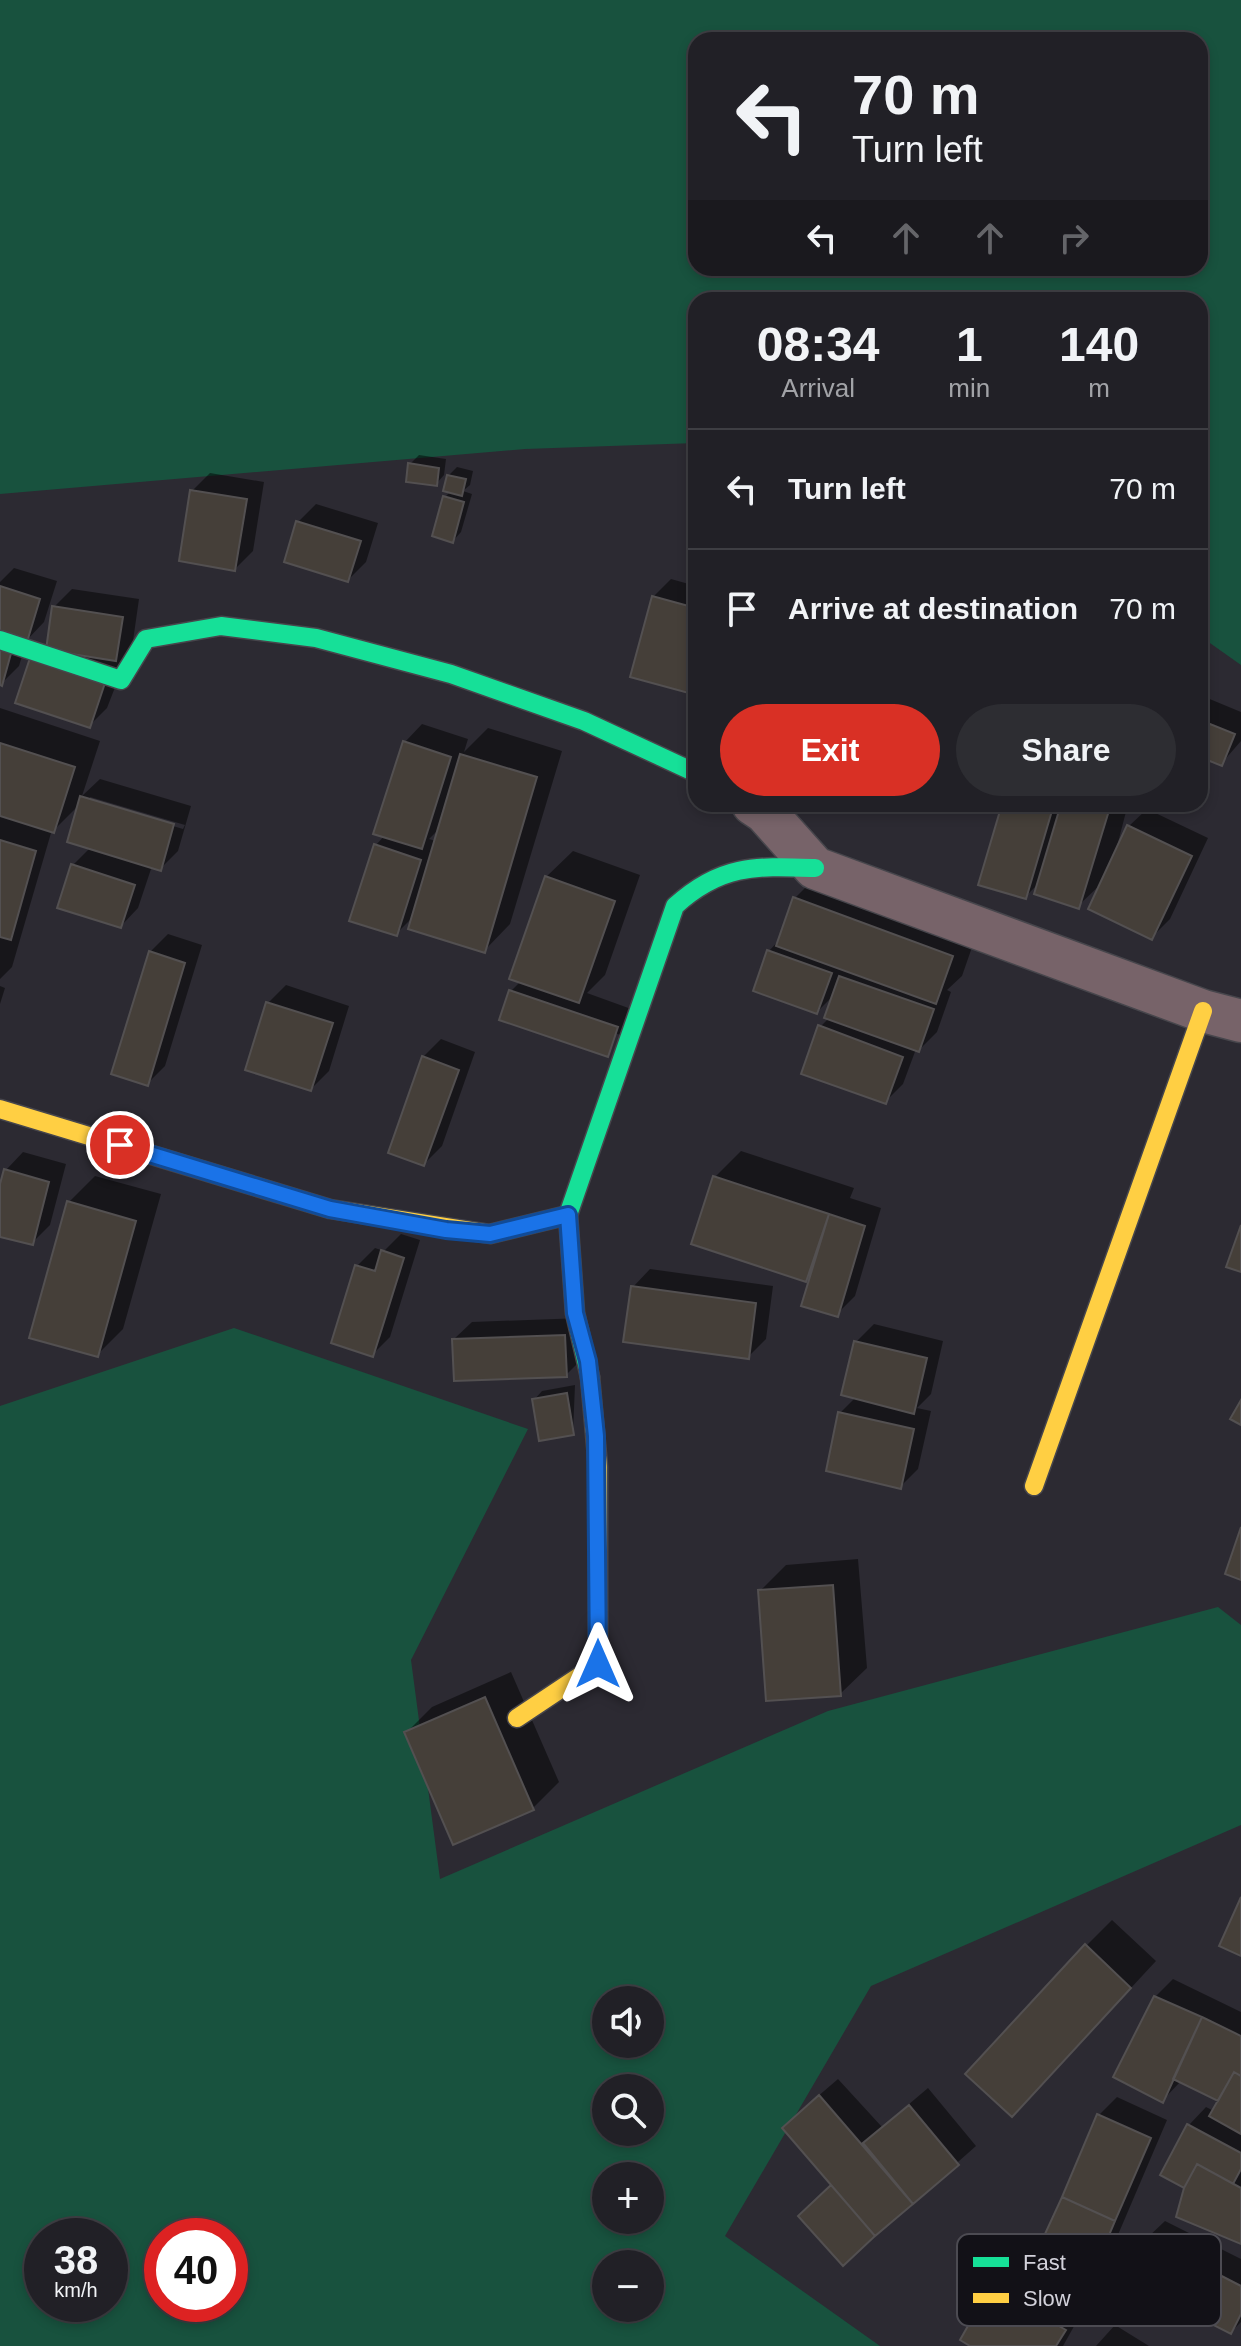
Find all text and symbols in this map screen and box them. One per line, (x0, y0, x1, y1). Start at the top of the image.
text: 70 m (852, 63, 980, 126)
icon: left (720, 64, 824, 168)
text: Turn left (852, 129, 983, 170)
icon: left (800, 216, 844, 260)
icon: ahead (884, 216, 928, 260)
icon: ahead (968, 216, 1012, 260)
icon: right (1052, 216, 1096, 260)
text: 08:34 (757, 318, 880, 371)
text: 1 (956, 318, 983, 371)
text: 140 (1059, 318, 1139, 371)
text: Arrival (781, 373, 855, 403)
text: min (948, 373, 990, 403)
text: m (1088, 373, 1110, 403)
icon: left (720, 467, 764, 511)
text: Turn left (788, 472, 906, 505)
text: 70 m (1109, 472, 1176, 505)
icon: arrive (720, 587, 764, 631)
text: Arrive at destination (788, 592, 1078, 625)
text: 70 m (1109, 592, 1176, 625)
button: Exit (720, 704, 940, 796)
button: Share (956, 704, 1176, 796)
pin (86, 1111, 154, 1179)
icon: arrive (98, 1123, 142, 1167)
position arrow (556, 1622, 640, 1706)
map controls (592, 1986, 664, 2322)
button: sound (592, 1986, 664, 2058)
button: search (592, 2074, 664, 2146)
button: + (592, 2162, 664, 2234)
speed limit sign: 40 (144, 2218, 248, 2322)
legend (957, 2234, 1221, 2326)
text: 38 (54, 2238, 98, 2282)
button: − (592, 2250, 664, 2322)
text: Fast (1023, 2250, 1066, 2275)
text: km/h (54, 2279, 98, 2301)
text: Slow (1023, 2286, 1071, 2311)

